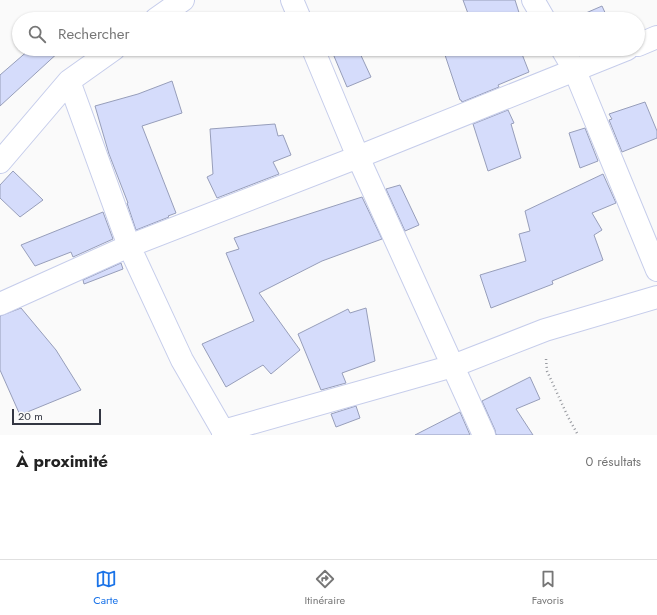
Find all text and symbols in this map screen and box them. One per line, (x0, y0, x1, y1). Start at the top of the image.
search box (12, 12, 645, 56)
icon: search (26, 23, 48, 45)
text: Rechercher (58, 23, 130, 45)
scale bar (12, 407, 101, 426)
text: 20 m (18, 408, 43, 424)
text: À proximité (16, 449, 108, 473)
text: 0 résultats (586, 452, 641, 471)
tab: Carte (93, 568, 118, 608)
tab: Itinéraire (304, 568, 345, 608)
tab: Favoris (532, 568, 564, 608)

